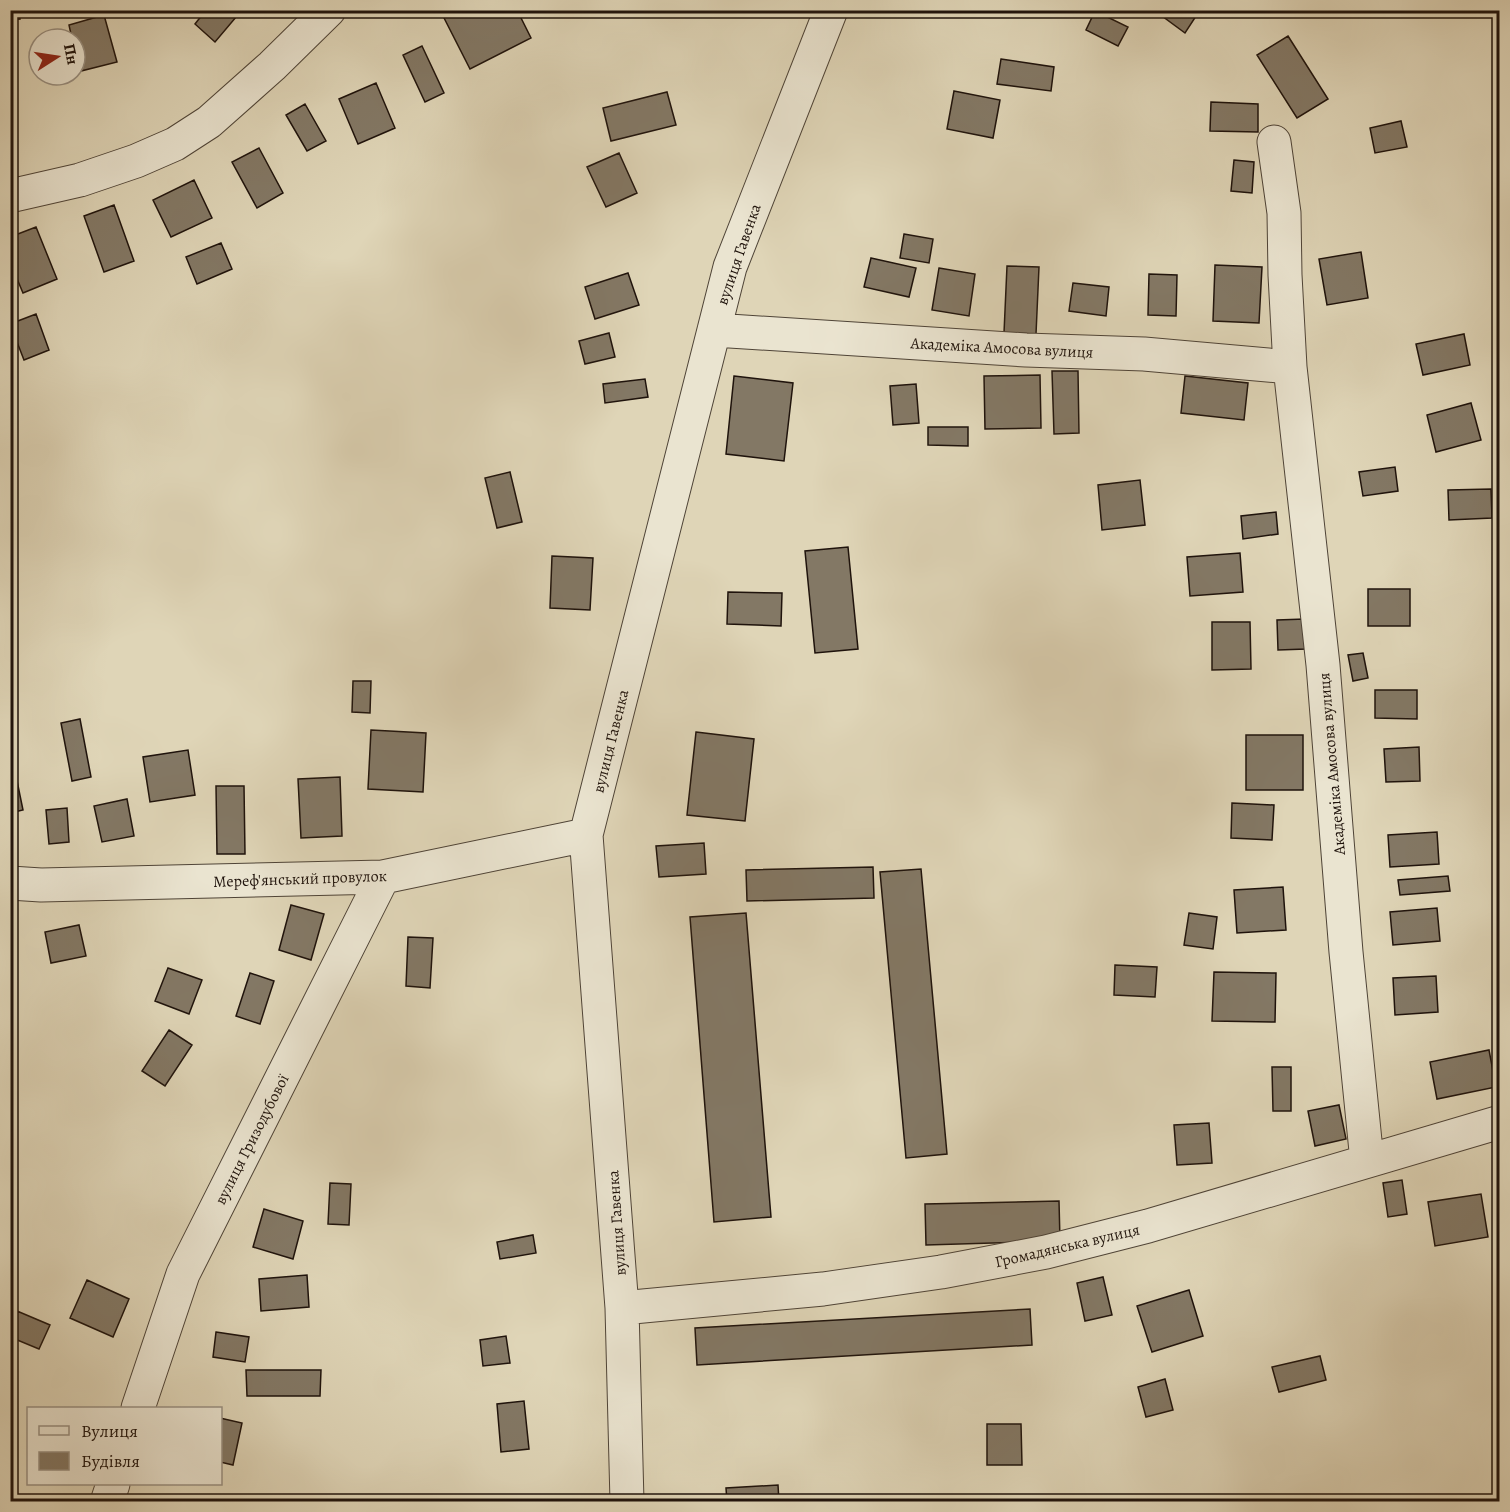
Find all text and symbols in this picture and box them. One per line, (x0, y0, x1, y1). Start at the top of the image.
north arrow (27, 27, 87, 87)
text: Пн (58, 42, 84, 67)
street label: вулиця Гавенка (711, 200, 767, 308)
street label: Академіка Амосова вулиця (909, 332, 1094, 364)
street label: Академіка Амосова вулиця (1313, 672, 1351, 857)
street label: вулиця Гавенка (587, 687, 635, 795)
street label: Мереф'янський провулок (213, 865, 387, 893)
street label: вулиця Гризодубової (209, 1070, 295, 1209)
street label: вулиця Гавенка (602, 1169, 632, 1276)
street label: Громадянська вулиця (993, 1219, 1142, 1273)
legend (27, 1407, 222, 1485)
text: Вулиця (81, 1419, 138, 1443)
text: Будівля (81, 1449, 140, 1473)

